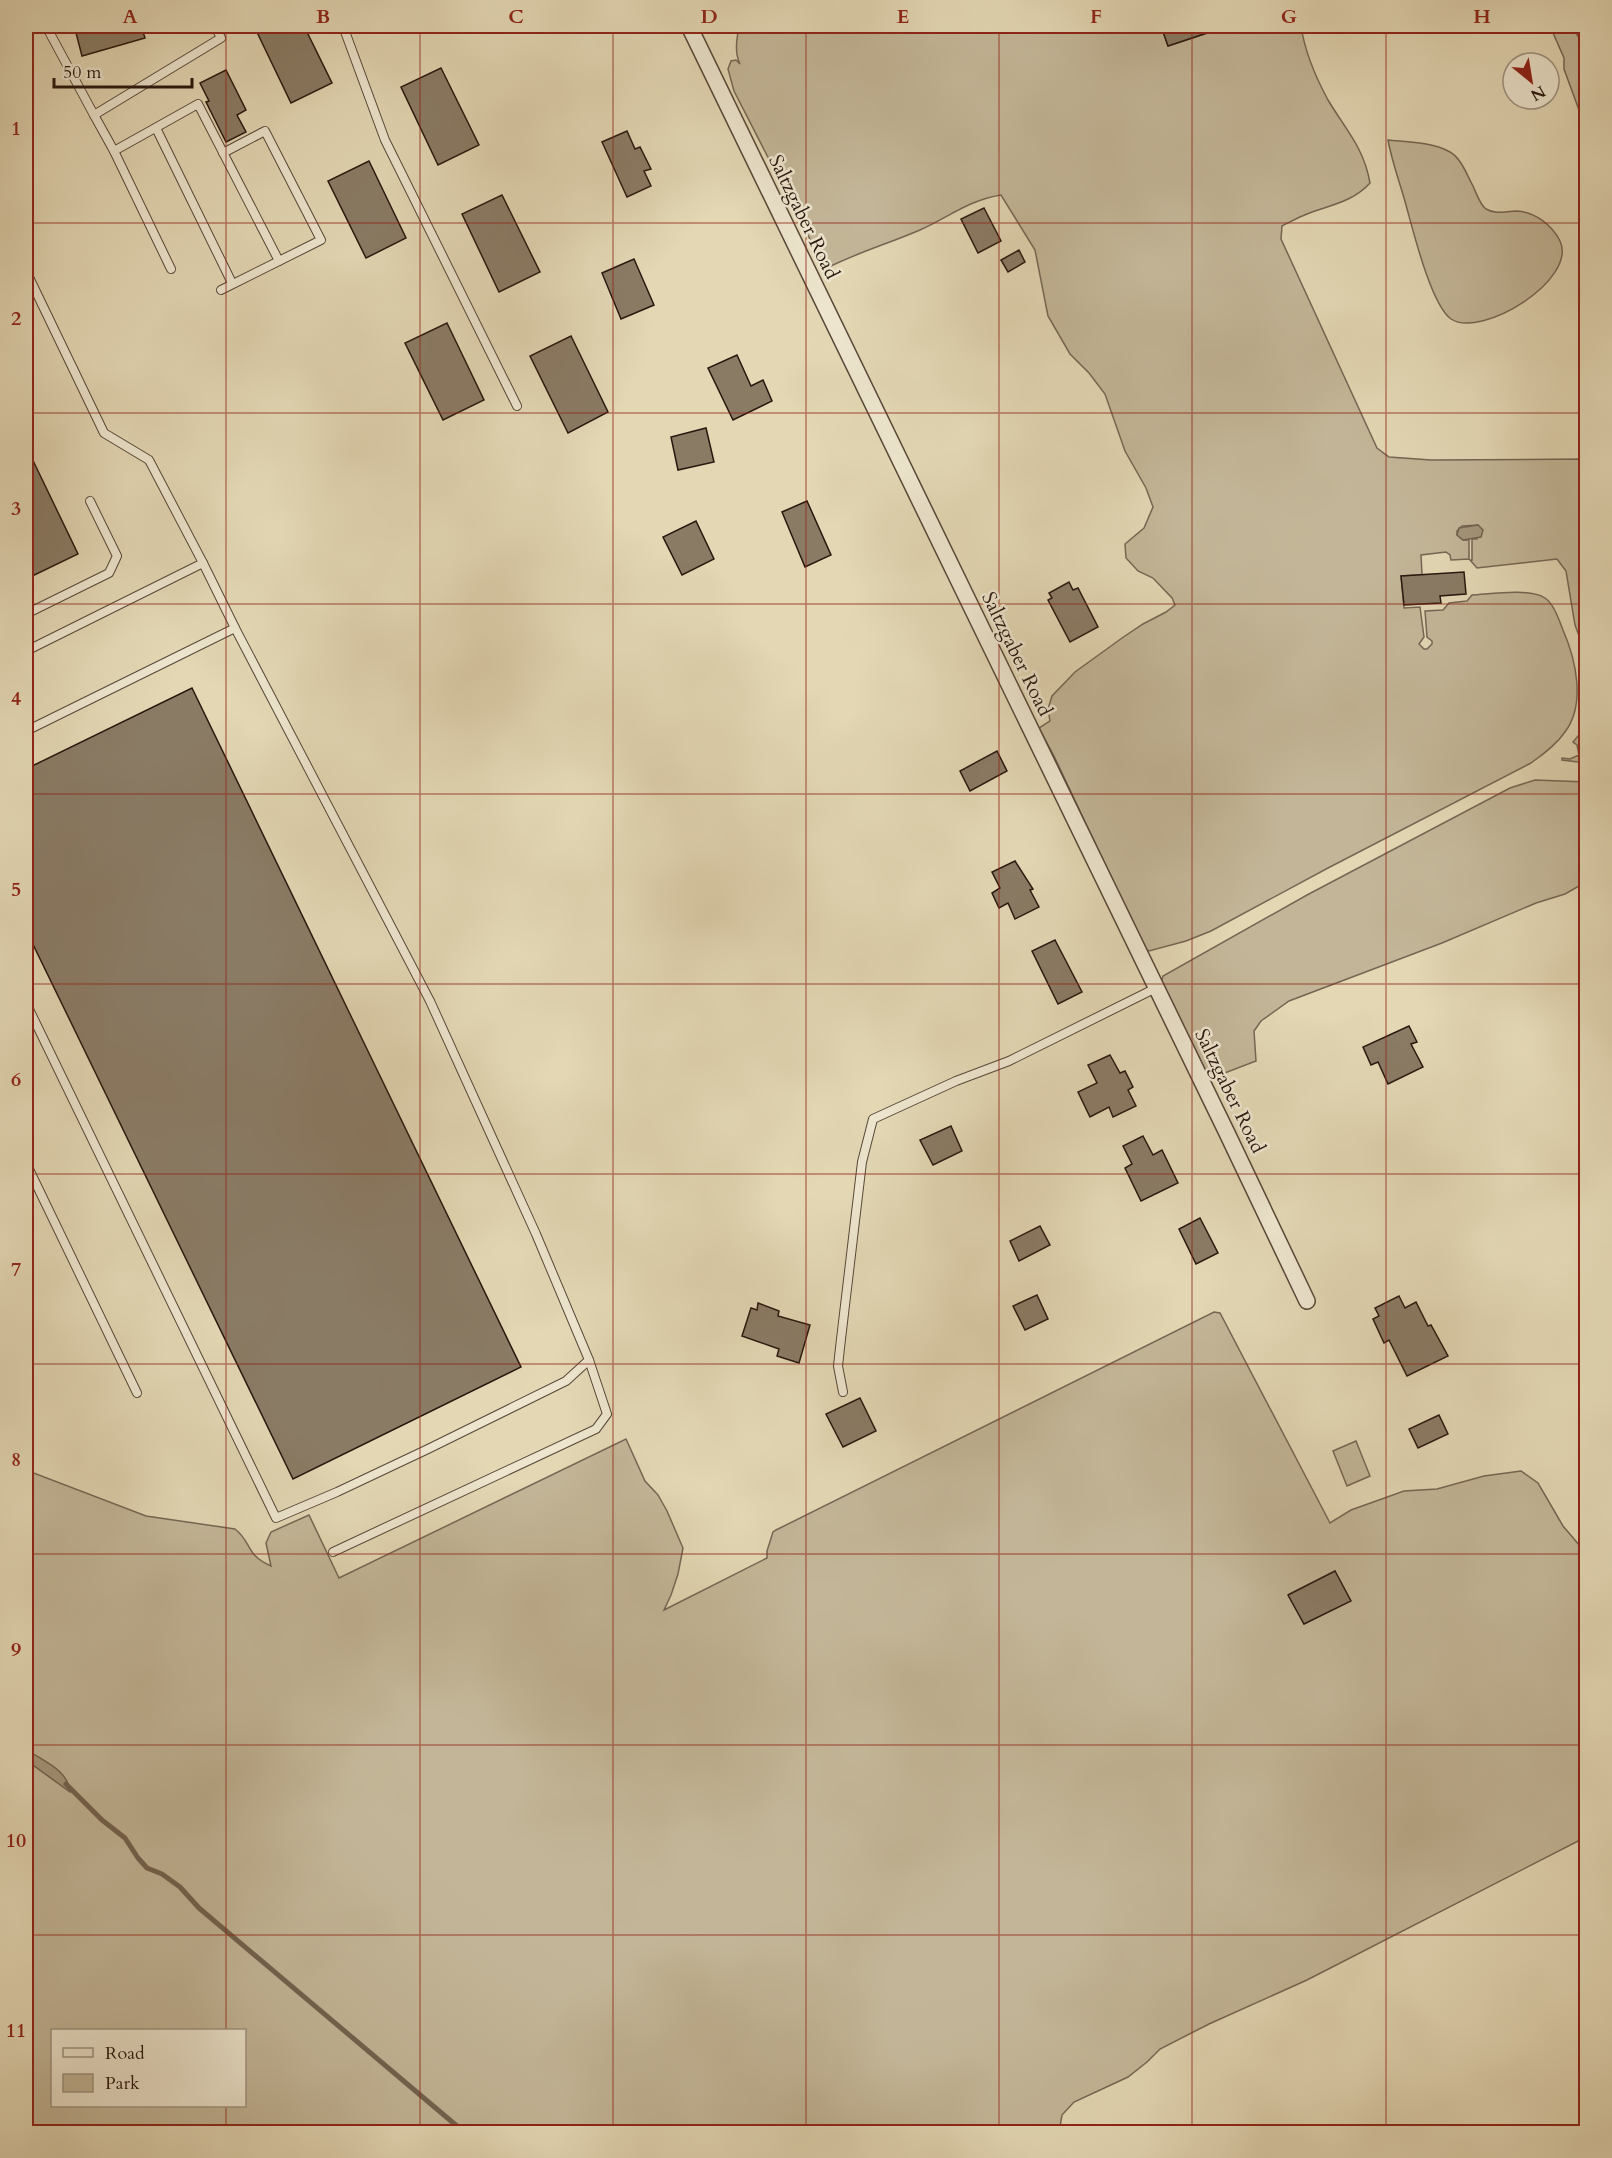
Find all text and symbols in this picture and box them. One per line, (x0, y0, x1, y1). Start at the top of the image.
text: A (122, 3, 138, 30)
text: B (316, 3, 330, 30)
text: C (508, 3, 524, 30)
text: D (700, 3, 718, 30)
text: E (897, 3, 909, 30)
text: F (1090, 3, 1102, 30)
text: G (1281, 3, 1297, 30)
text: H (1473, 3, 1491, 30)
scale bar (54, 51, 192, 89)
north arrow (1501, 51, 1561, 111)
text: 50 m (63, 60, 102, 85)
text: N (1526, 80, 1550, 106)
text: 1 (11, 115, 21, 142)
street label: Saltzgaber Road (762, 150, 846, 284)
text: 2 (11, 305, 21, 332)
text: 3 (11, 495, 21, 522)
street label: Saltzgaber Road (975, 587, 1059, 721)
text: 4 (11, 685, 21, 712)
text: 5 (11, 876, 21, 903)
street label: Saltzgaber Road (1188, 1024, 1272, 1158)
text: 6 (11, 1066, 21, 1093)
text: 7 (11, 1256, 21, 1283)
text: 8 (11, 1446, 21, 1473)
text: 9 (11, 1636, 21, 1663)
text: 10 (6, 1827, 26, 1854)
text: 11 (6, 2017, 26, 2044)
legend (51, 2029, 246, 2107)
text: Road (105, 2041, 145, 2066)
text: Park (105, 2071, 140, 2096)

